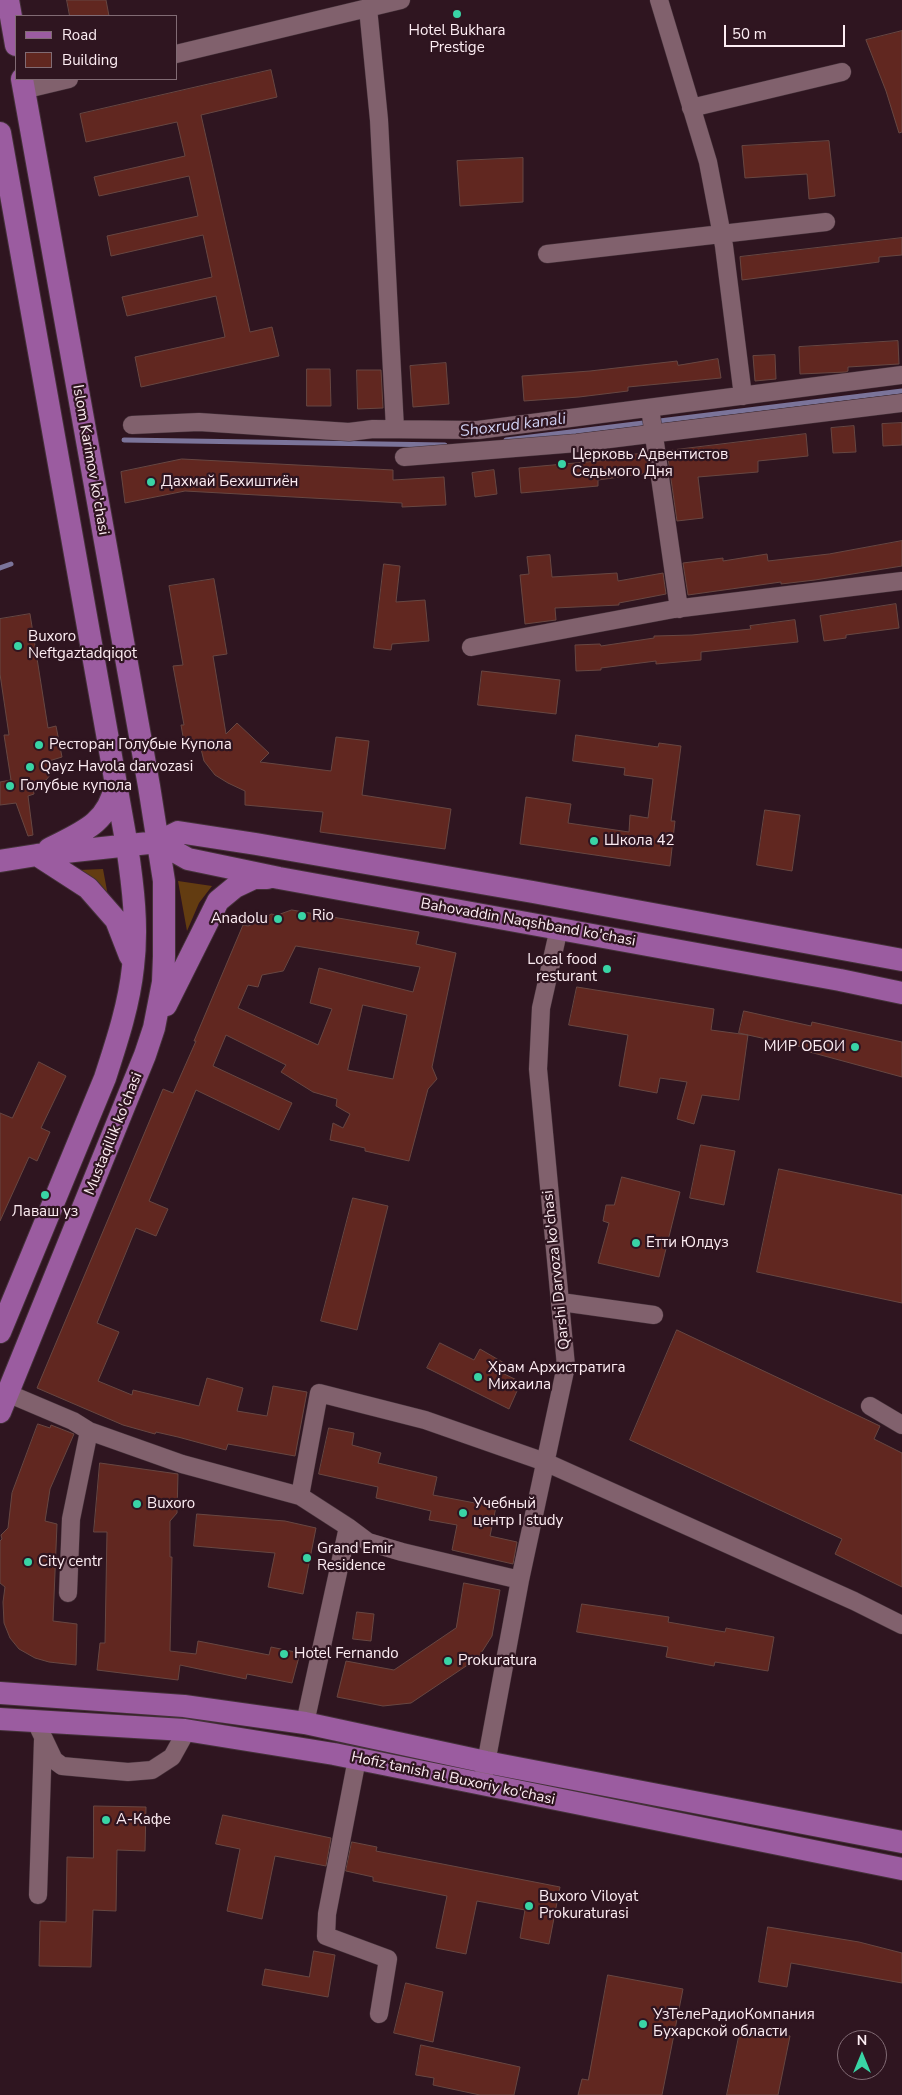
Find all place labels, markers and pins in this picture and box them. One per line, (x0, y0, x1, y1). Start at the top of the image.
marker: Hotel Bukhara Prestige (451, 8, 463, 20)
place label: Hotel Bukhara Prestige (409, 22, 505, 57)
place label: Церковь Адвентистов Седьмого Дня (572, 446, 728, 481)
marker: Церковь Адвентистов Седьмого Дня (556, 458, 568, 470)
place label: Дахмай Бехиштиён (161, 473, 298, 491)
marker: Дахмай Бехиштиён (145, 476, 157, 488)
place label: Buxoro Neftgaztadqiqot (28, 628, 137, 663)
marker: Buxoro Neftgaztadqiqot (12, 640, 24, 652)
place label: Ресторан Голубые Купола (49, 736, 232, 754)
marker: Ресторан Голубые Купола (33, 739, 45, 751)
place label: Qayz Havola darvozasi (40, 758, 193, 776)
marker: Qayz Havola darvozasi (24, 761, 36, 773)
place label: Голубые купола (20, 777, 132, 795)
marker: Голубые купола (4, 780, 16, 792)
place label: Школа 42 (604, 832, 675, 850)
marker: Школа 42 (588, 835, 600, 847)
place label: Rio (312, 907, 334, 925)
place label: Anadolu (211, 910, 268, 928)
marker: Rio (296, 910, 308, 922)
marker: Anadolu (272, 913, 284, 925)
place label: Local food resturant (527, 951, 597, 986)
marker: Local food resturant (601, 963, 613, 975)
place label: МИР ОБОИ (764, 1038, 845, 1056)
marker: МИР ОБОИ (849, 1041, 861, 1053)
marker: Лаваш уз (39, 1189, 51, 1201)
place label: Лаваш уз (12, 1203, 78, 1221)
place label: Етти Юлдуз (646, 1234, 729, 1252)
marker: Етти Юлдуз (630, 1237, 642, 1249)
place label: Храм Архистратига Михаила (488, 1359, 626, 1394)
marker: Храм Архистратига Михаила (472, 1371, 484, 1383)
place label: Buxoro (147, 1495, 195, 1513)
place label: Учебный центр I study (473, 1495, 563, 1530)
marker: Buxoro (131, 1498, 143, 1510)
marker: Учебный центр I study (457, 1507, 469, 1519)
place label: Grand Emir Residence (317, 1540, 393, 1575)
marker: Grand Emir Residence (301, 1552, 313, 1564)
place label: City centr (38, 1553, 102, 1571)
marker: City centr (22, 1556, 34, 1568)
place label: Hotel Fernando (294, 1645, 398, 1663)
marker: Hotel Fernando (278, 1648, 290, 1660)
place label: Prokuratura (458, 1652, 537, 1670)
marker: Prokuratura (442, 1655, 454, 1667)
place label: А-Кафе (116, 1811, 171, 1829)
marker: А-Кафе (100, 1814, 112, 1826)
place label: Buxoro Viloyat Prokuraturasi (539, 1888, 638, 1923)
marker: Buxoro Viloyat Prokuraturasi (523, 1900, 535, 1912)
place label: УзТелеРадиоКомпания Бухарской области (653, 2006, 815, 2041)
marker: УзТелеРадиоКомпания Бухарской области (637, 2018, 649, 2030)

